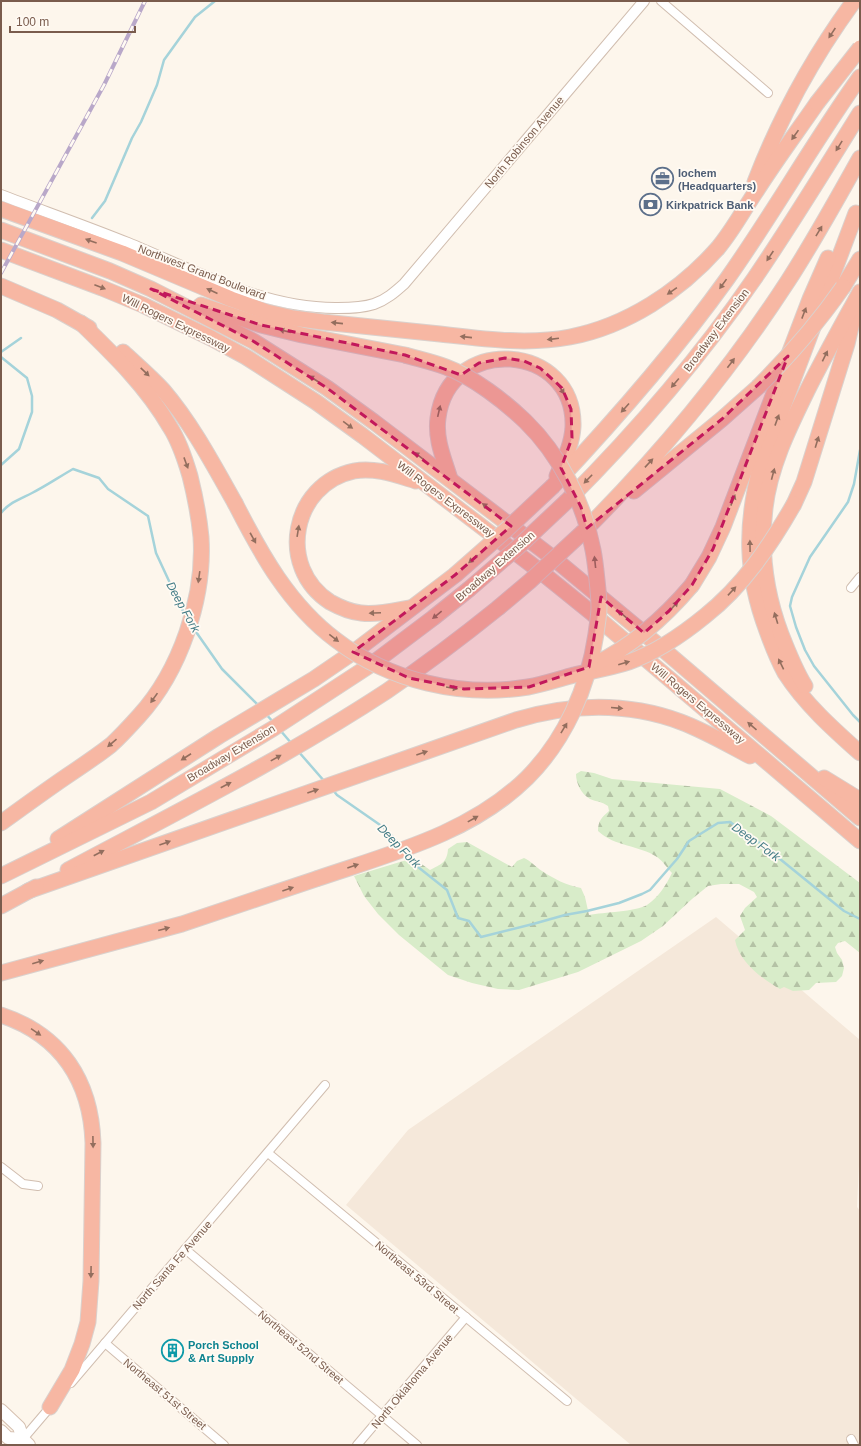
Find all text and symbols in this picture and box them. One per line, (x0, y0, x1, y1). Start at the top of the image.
scale bar (10, 8, 135, 34)
text: 100 m (16, 15, 49, 29)
one-way arrow (828, 27, 835, 39)
street label: North Robinson Avenue (482, 94, 566, 190)
one-way arrow (790, 129, 799, 140)
one-way arrow (836, 140, 843, 152)
office icon: Iochem (Headquarters) (649, 166, 675, 192)
place label: Iochem (Headquarters) (678, 167, 757, 192)
bank icon: Kirkpatrick Bank (637, 192, 663, 218)
place label: Kirkpatrick Bank (666, 199, 754, 211)
one-way arrow (815, 225, 822, 237)
one-way arrow (85, 238, 97, 244)
street label: Northwest Grand Boulevard (136, 242, 268, 302)
one-way arrow (766, 251, 774, 261)
one-way arrow (719, 279, 727, 290)
one-way arrow (94, 285, 106, 291)
street label: Broadway Extension (681, 286, 751, 374)
one-way arrow (667, 287, 677, 295)
one-way arrow (206, 288, 217, 294)
street label: Will Rogers Expressway (120, 292, 232, 355)
one-way arrow (802, 306, 808, 318)
one-way arrow (331, 320, 343, 326)
one-way arrow (278, 327, 291, 333)
one-way arrow (460, 334, 472, 340)
one-way arrow (547, 335, 559, 342)
one-way arrow (822, 350, 828, 361)
one-way arrow (727, 357, 735, 368)
one-way arrow (140, 367, 150, 377)
one-way arrow (309, 375, 319, 383)
one-way arrow (671, 377, 680, 388)
one-way arrow (558, 383, 565, 395)
one-way arrow (620, 403, 629, 413)
one-way arrow (437, 405, 443, 417)
one-way arrow (774, 414, 780, 426)
one-way arrow (343, 421, 354, 429)
one-way arrow (814, 435, 820, 447)
one-way arrow (414, 452, 425, 460)
one-way arrow (183, 458, 189, 470)
one-way arrow (644, 458, 653, 468)
street label: Will Rogers Expressway (395, 459, 497, 540)
one-way arrow (770, 468, 776, 480)
one-way arrow (584, 474, 593, 484)
one-way arrow (731, 493, 737, 505)
one-way arrow (482, 503, 493, 512)
one-way arrow (295, 525, 301, 537)
street label: Broadway Extension (453, 529, 537, 603)
one-way arrow (250, 532, 257, 543)
one-way arrow (747, 539, 753, 552)
one-way arrow (467, 555, 478, 564)
one-way arrow (591, 556, 598, 568)
one-way arrow (196, 571, 202, 584)
water label: Deep Fork (163, 579, 203, 636)
one-way arrow (727, 586, 736, 596)
one-way arrow (669, 601, 678, 611)
one-way arrow (369, 610, 381, 617)
one-way arrow (616, 610, 627, 619)
one-way arrow (432, 611, 443, 619)
one-way arrow (773, 612, 779, 624)
one-way arrow (328, 634, 339, 643)
one-way arrow (778, 658, 784, 670)
one-way arrow (619, 660, 631, 666)
street label: Will Rogers Expressway (649, 660, 748, 746)
one-way arrow (446, 685, 458, 691)
one-way arrow (150, 693, 158, 703)
one-way arrow (611, 705, 623, 712)
street label: Broadway Extension (185, 722, 277, 784)
one-way arrow (561, 722, 568, 734)
one-way arrow (747, 722, 758, 731)
one-way arrow (108, 738, 117, 747)
one-way arrow (416, 749, 428, 755)
one-way arrow (181, 753, 191, 761)
one-way arrow (270, 755, 282, 761)
one-way arrow (221, 782, 232, 788)
one-way arrow (307, 787, 319, 793)
one-way arrow (468, 815, 479, 822)
water label: Deep Fork (729, 820, 784, 865)
water label: Deep Fork (375, 821, 424, 872)
one-way arrow (160, 840, 172, 846)
one-way arrow (94, 850, 105, 856)
one-way arrow (347, 863, 359, 869)
one-way arrow (282, 886, 294, 892)
one-way arrow (158, 926, 170, 932)
one-way arrow (33, 959, 45, 965)
one-way arrow (31, 1028, 41, 1036)
one-way arrow (90, 1136, 96, 1149)
street label: North Santa Fe Avenue (130, 1218, 214, 1312)
street label: Northeast 53rd Street (373, 1239, 461, 1315)
one-way arrow (88, 1266, 94, 1279)
street label: Northeast 52nd Street (256, 1308, 346, 1386)
street label: North Oklahoma Avenue (369, 1331, 455, 1431)
building icon: Porch School & Art Supply (160, 1338, 186, 1364)
place label: Porch School & Art Supply (188, 1339, 259, 1364)
street label: Northeast 51st Street (121, 1356, 209, 1432)

